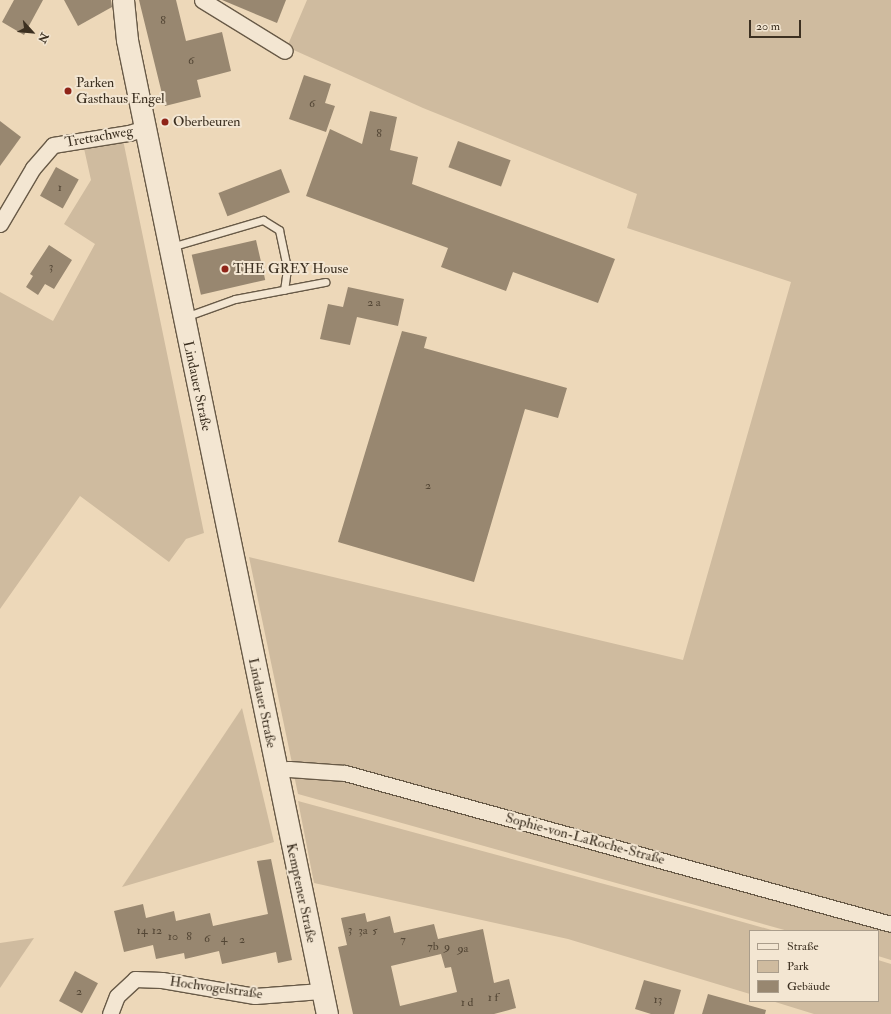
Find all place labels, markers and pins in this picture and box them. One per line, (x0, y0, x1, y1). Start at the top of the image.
place label: Parken Gasthaus Engel (76, 75, 165, 108)
marker: Parken Gasthaus Engel (63, 86, 73, 96)
place label: Oberbeuren (173, 114, 241, 130)
marker: Oberbeuren (160, 117, 170, 127)
place label: THE GREY House (233, 261, 348, 277)
marker: THE GREY House (220, 264, 230, 274)

